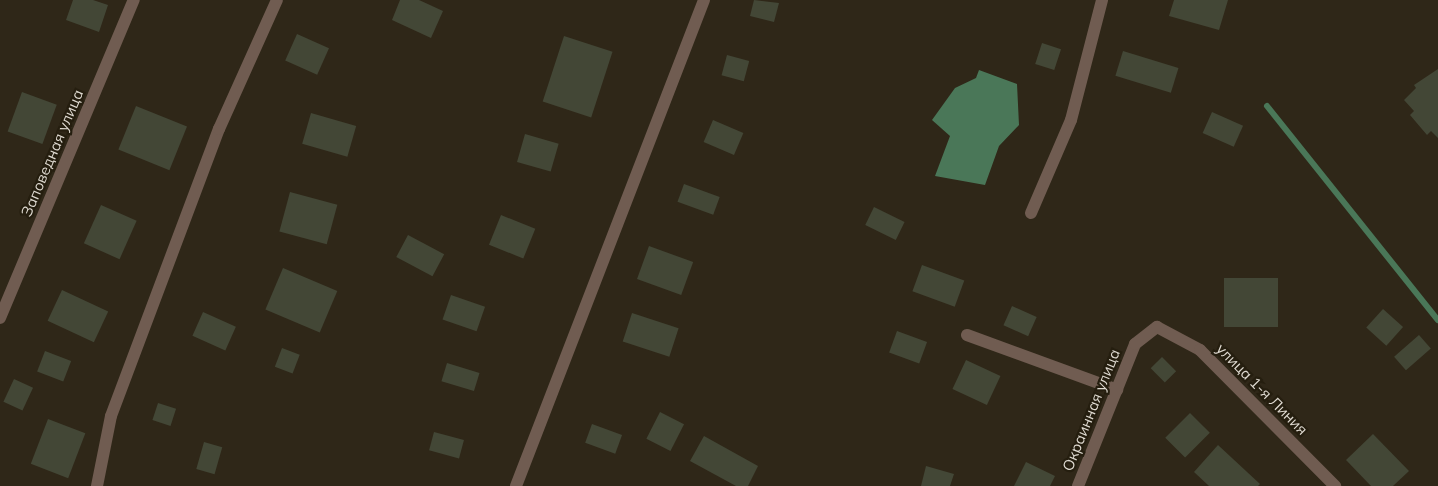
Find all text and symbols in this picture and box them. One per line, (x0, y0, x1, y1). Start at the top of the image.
street label: Заповедная улица (17, 87, 87, 219)
street label: улица 1-я Линия (1213, 340, 1311, 438)
street label: Окраинная улица (1058, 346, 1124, 474)

